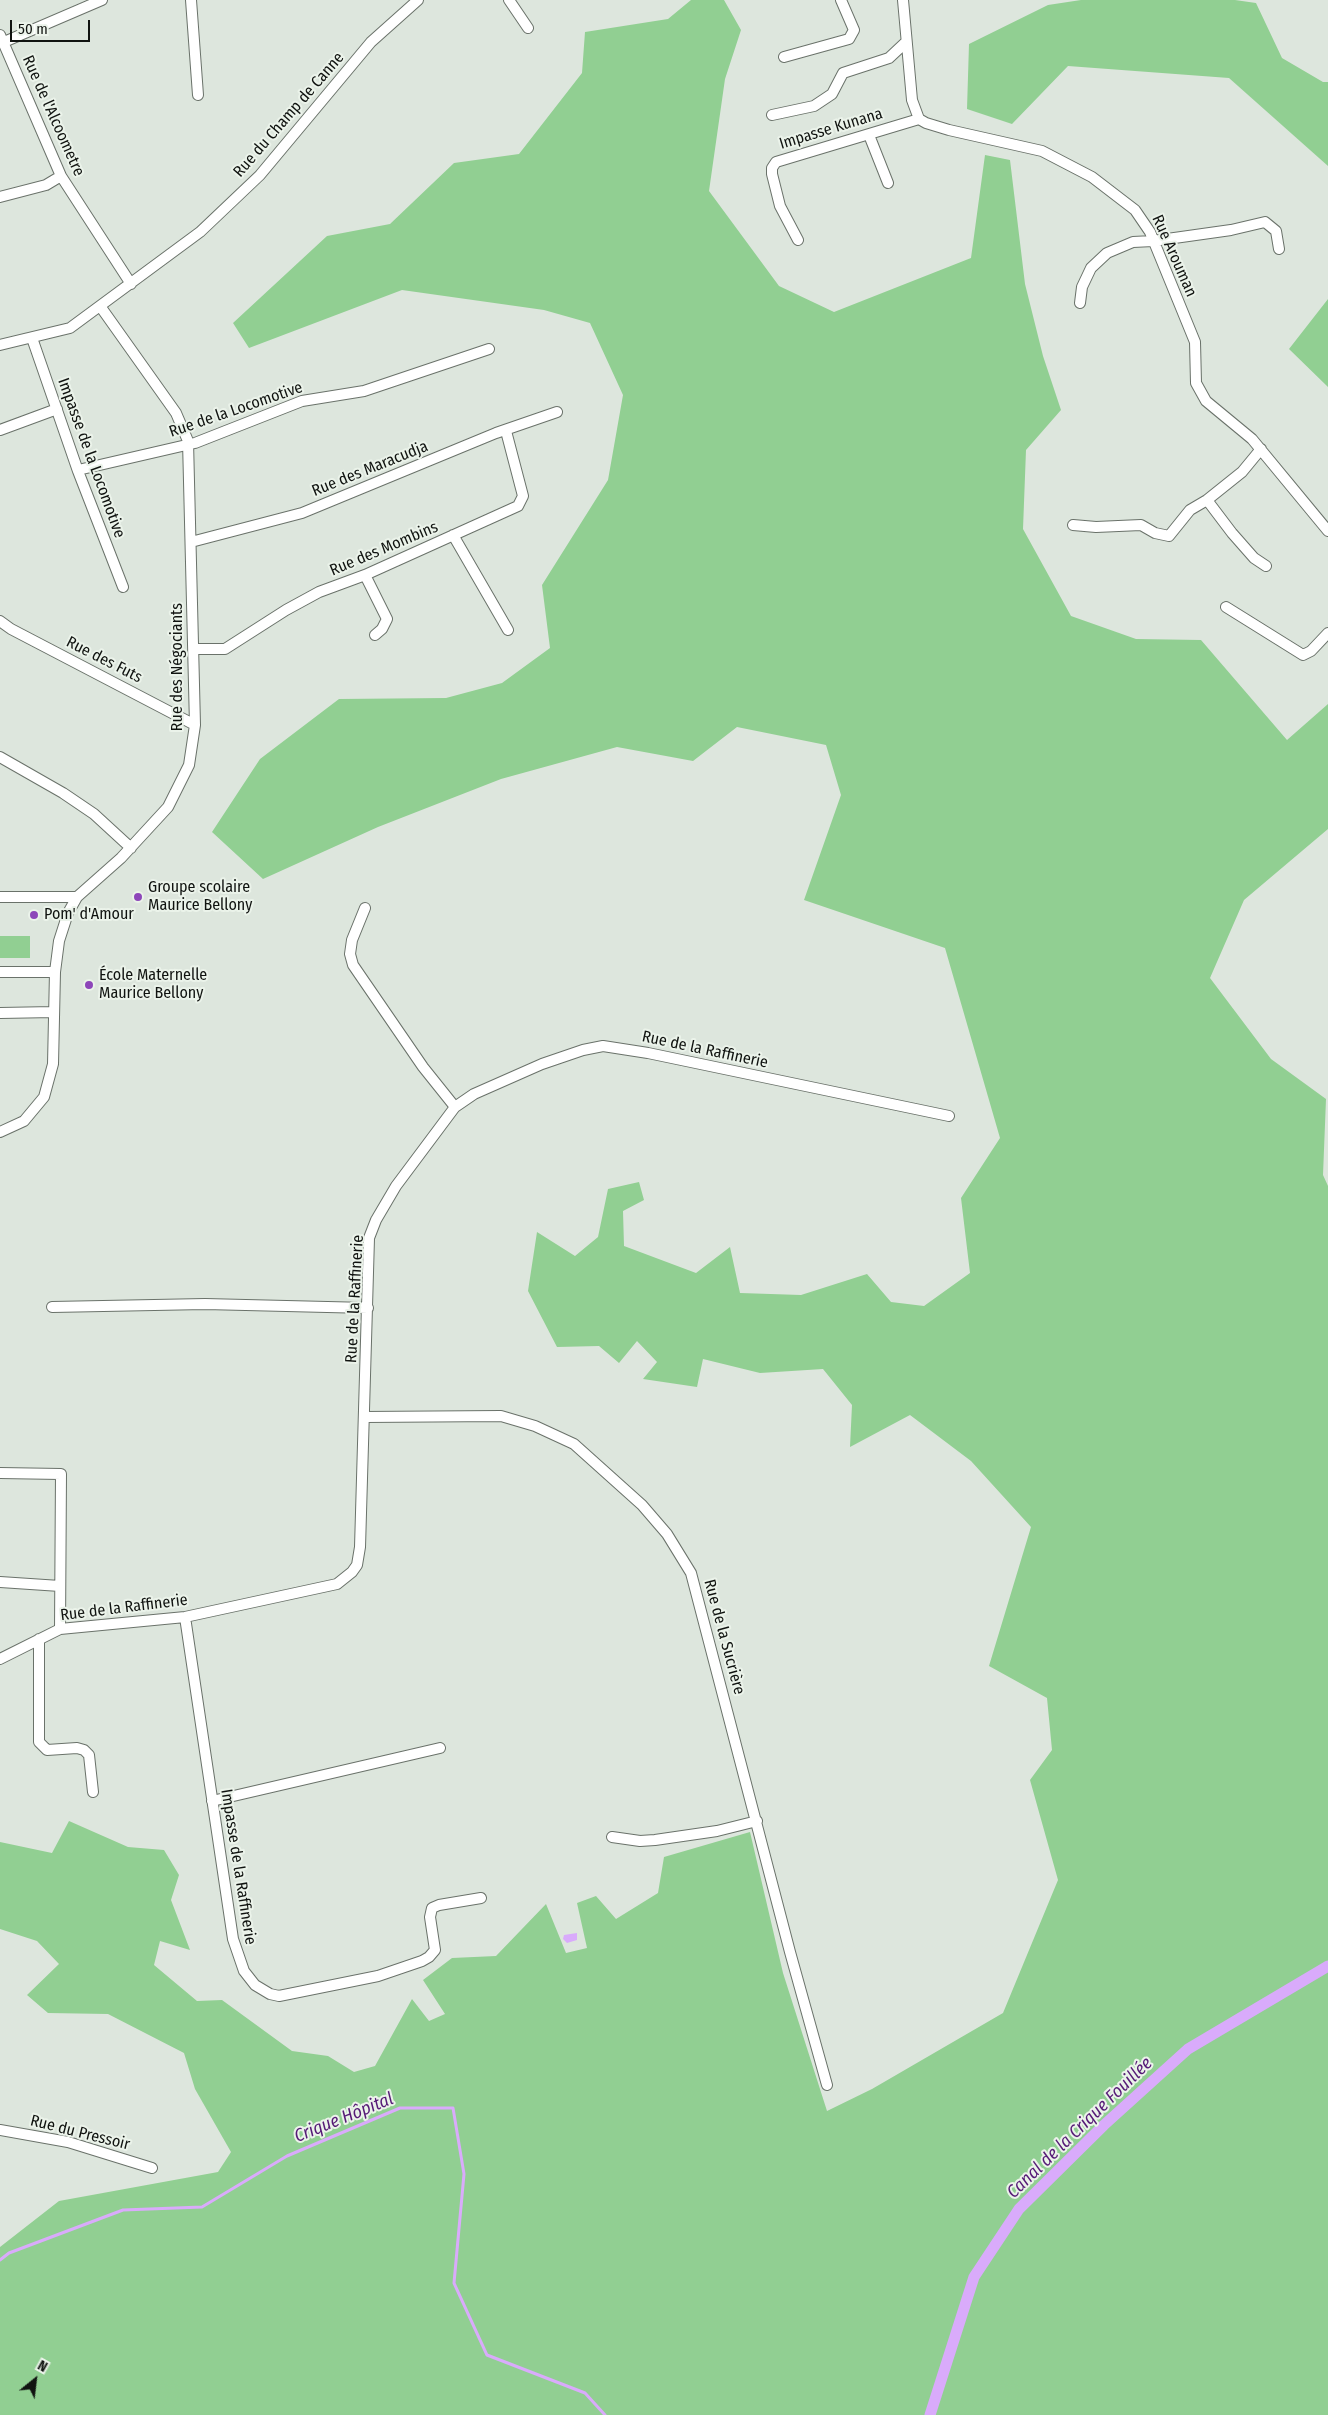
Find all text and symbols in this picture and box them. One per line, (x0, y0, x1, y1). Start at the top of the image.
scale bar (12, 10, 92, 42)
text: 50 m (18, 20, 48, 38)
street label: Rue du Champ de Canne (230, 49, 348, 181)
street label: Rue de l'Alcoometre (18, 53, 88, 179)
street label: Impasse Kunana (777, 104, 885, 154)
street label: Rue Arouman (1147, 212, 1201, 300)
street label: Impasse de la Locomotive (53, 375, 129, 541)
street label: Rue de la Locomotive (167, 378, 305, 442)
street label: Rue des Maracudja (309, 437, 431, 501)
street label: Rue des Mombins (327, 518, 441, 580)
street label: Rue des Négociants (168, 603, 188, 731)
street label: Rue des Futs (63, 633, 145, 687)
place label: Groupe scolaire Maurice Bellony (148, 878, 252, 916)
marker: Groupe scolaire Maurice Bellony (132, 891, 144, 903)
place label: Pom' d'Amour (44, 905, 134, 925)
marker: Pom' d'Amour (28, 909, 40, 921)
place label: École Maternelle Maurice Bellony (99, 966, 207, 1004)
marker: École Maternelle Maurice Bellony (83, 979, 95, 991)
street label: Rue de la Raffinerie (640, 1027, 770, 1073)
street label: Rue de la Raffinerie (342, 1234, 368, 1364)
street label: Rue de la Sucrière (699, 1577, 749, 1697)
street label: Rue de la Raffinerie (59, 1591, 189, 1625)
street label: Impasse de la Raffinerie (216, 1788, 260, 1946)
water label: Canal de la Crique Fouillée (1003, 2053, 1157, 2203)
water label: Crique Hôpital (291, 2088, 397, 2148)
street label: Rue du Pressoir (28, 2111, 132, 2155)
north arrow (10, 2355, 60, 2405)
text: N (35, 2357, 50, 2376)

